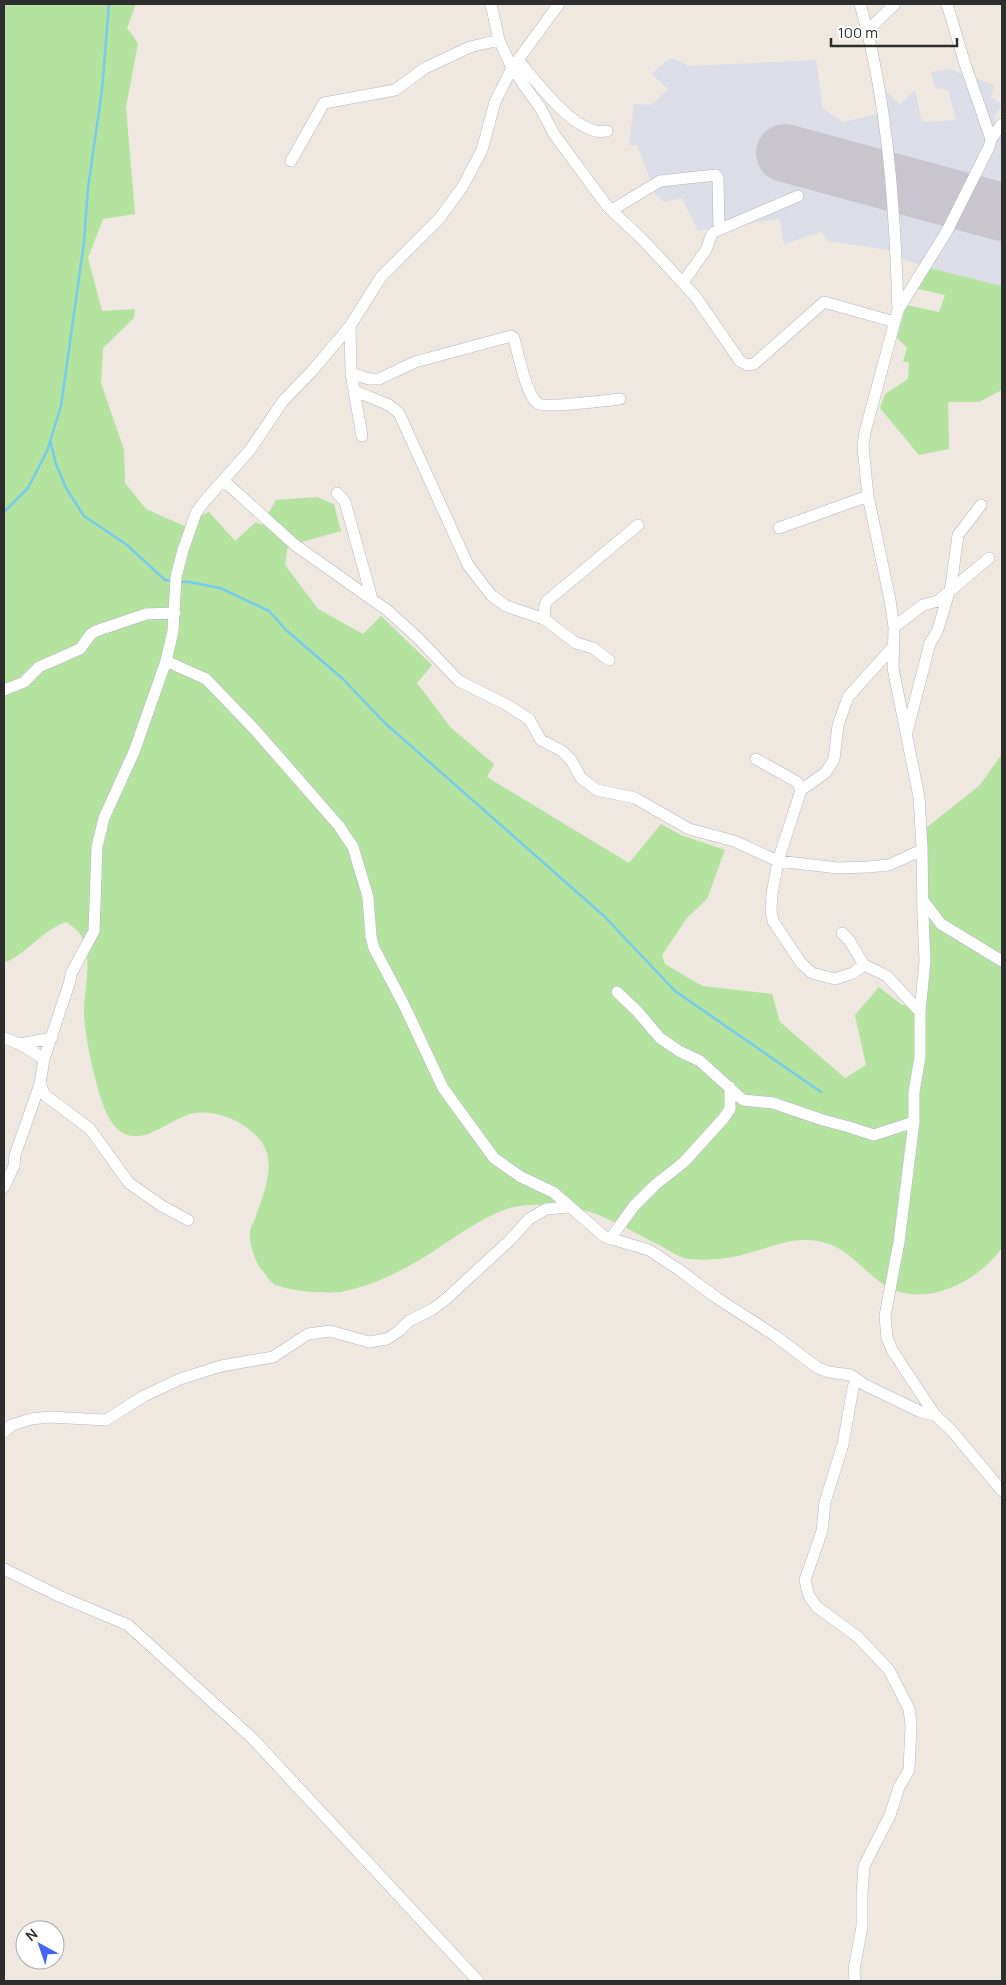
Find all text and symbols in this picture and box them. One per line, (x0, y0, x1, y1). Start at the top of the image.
scale bar (831, 15, 957, 47)
text: 100 m (838, 22, 878, 43)
north arrow (15, 1920, 65, 1970)
text: N (21, 1924, 41, 1945)

